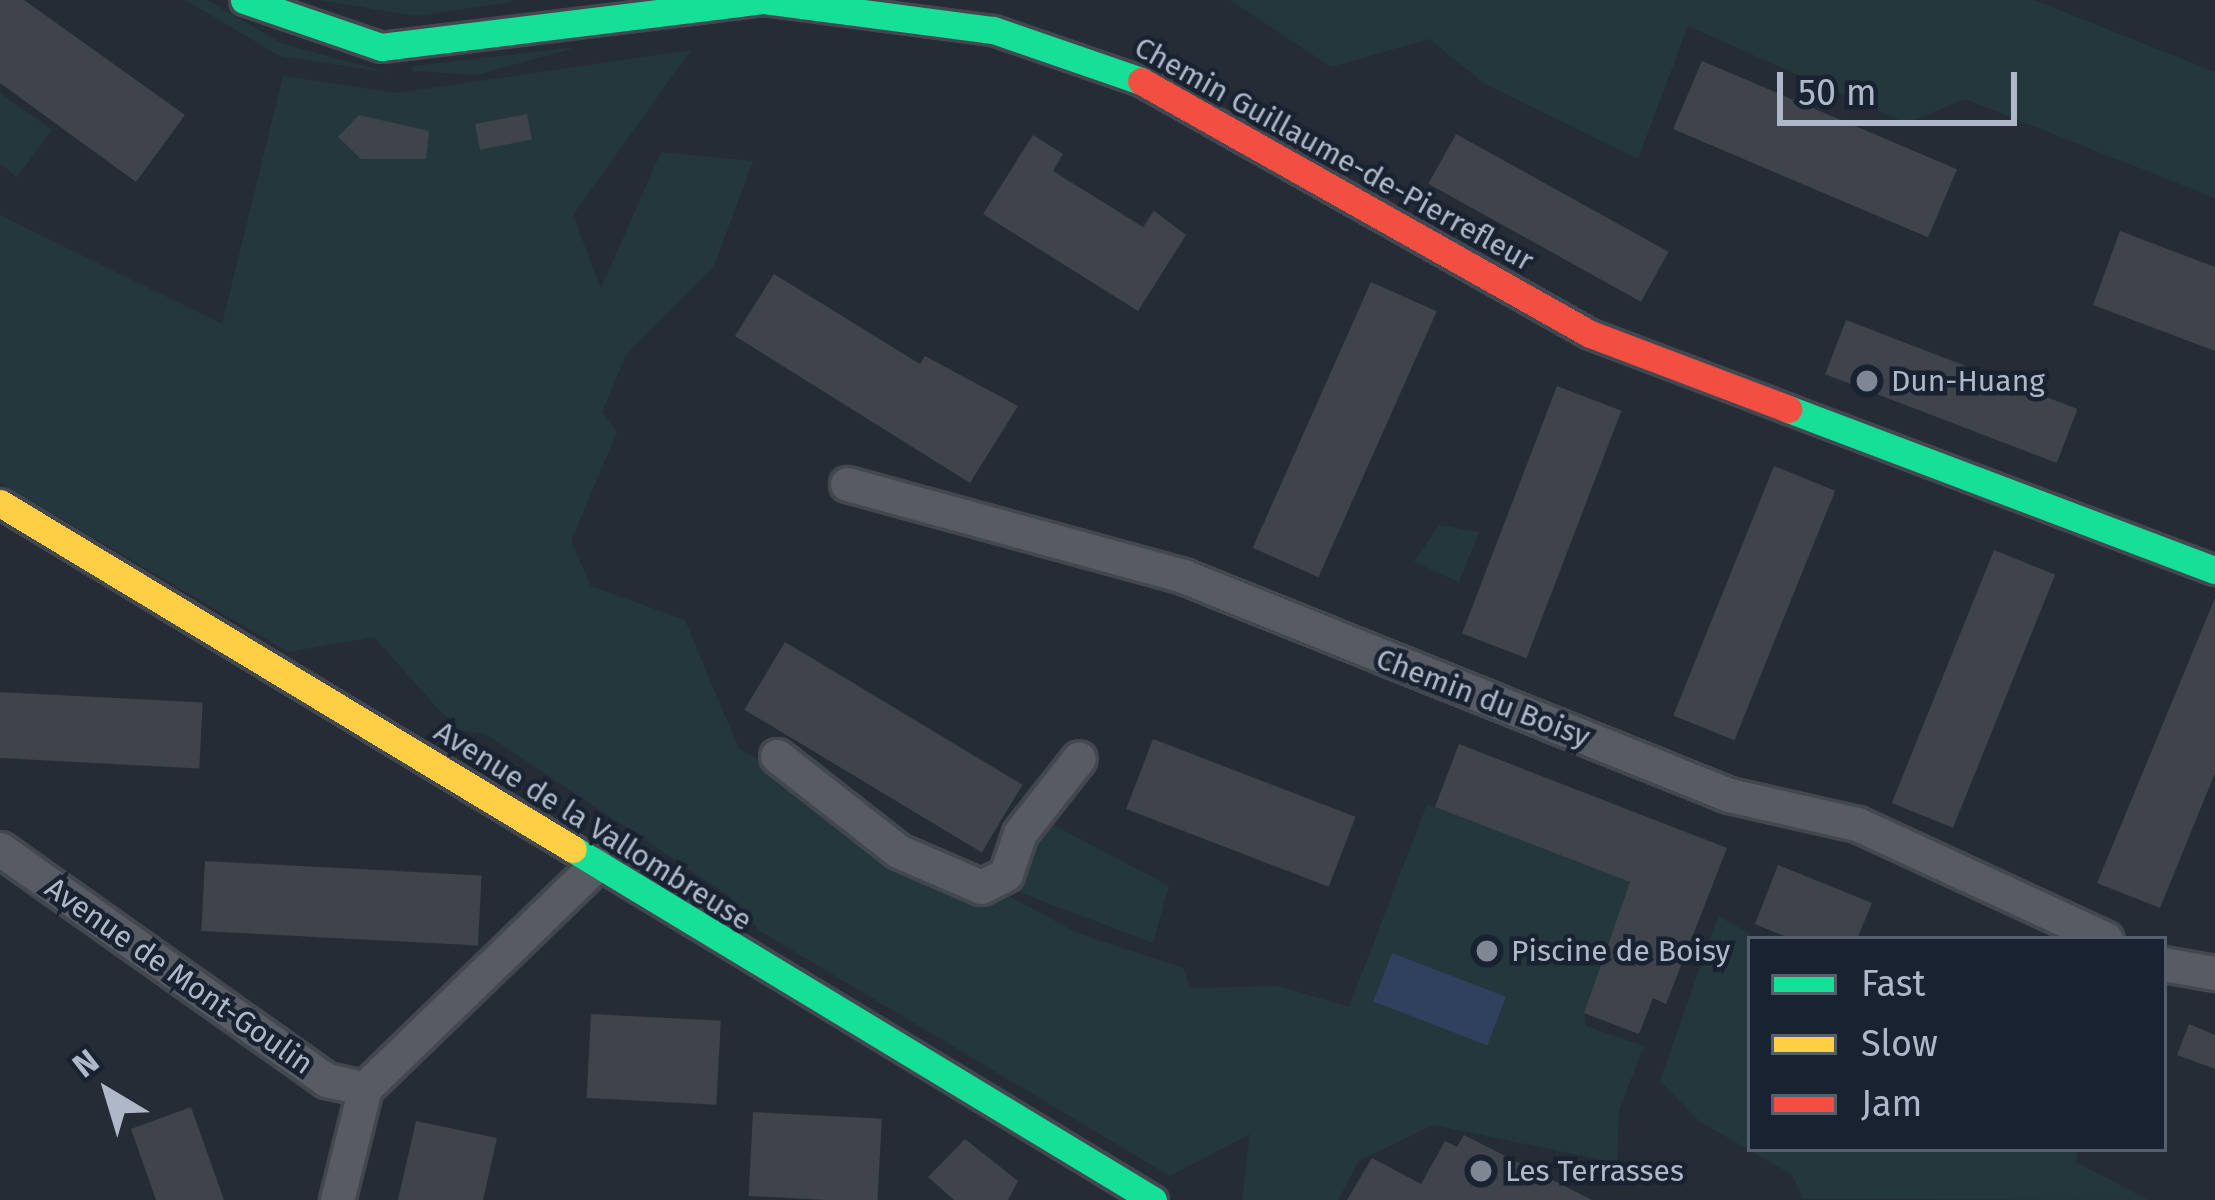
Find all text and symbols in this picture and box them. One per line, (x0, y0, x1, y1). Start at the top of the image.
street label: Chemin Guillaume-de-Pierrefleur (1128, 29, 1540, 279)
scale bar (1783, 48, 2023, 122)
text: 50 m (1798, 71, 1877, 115)
place label: Dun-Huang (1891, 363, 2045, 399)
marker: Dun-Huang (1854, 368, 1880, 394)
street label: Chemin du Boisy (1371, 641, 1595, 755)
street label: Avenue de la Vallombreuse (428, 713, 758, 939)
street label: Avenue de Mont-Goulin (38, 870, 320, 1082)
place label: Piscine de Boisy (1511, 933, 1730, 969)
legend (1747, 936, 2167, 1152)
marker: Piscine de Boisy (1474, 938, 1500, 964)
text: Fast (1861, 962, 1926, 1006)
text: Slow (1861, 1022, 1938, 1066)
north arrow (48, 1032, 168, 1152)
text: N (65, 1041, 107, 1086)
text: Jam (1861, 1082, 1922, 1126)
place label: Les Terrasses (1505, 1153, 1684, 1189)
marker: Les Terrasses (1468, 1158, 1494, 1184)

